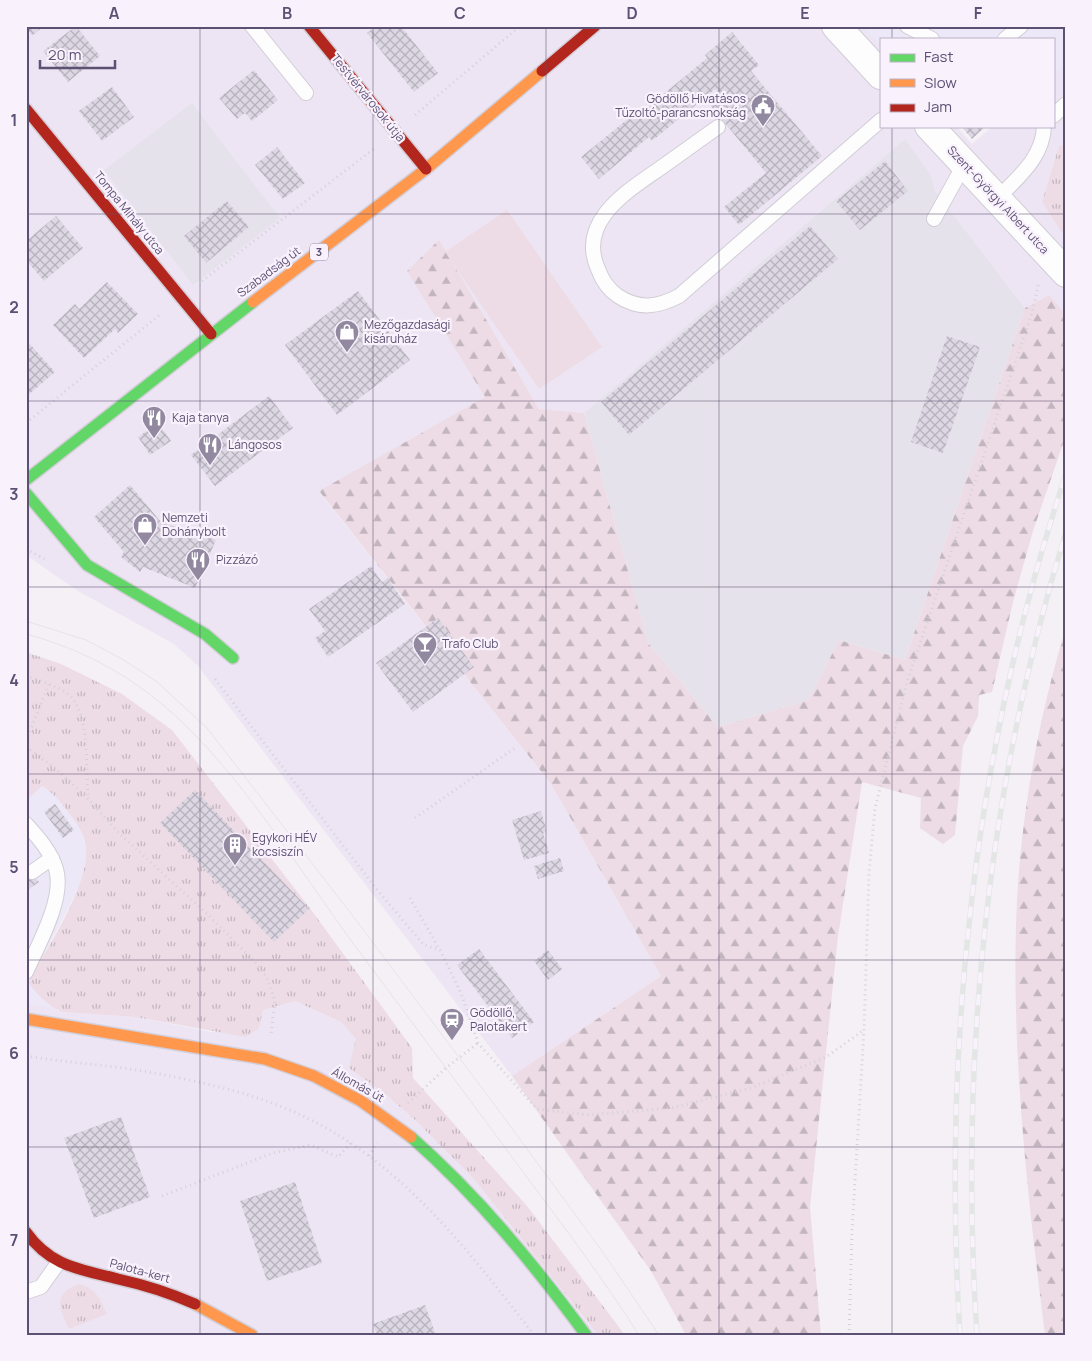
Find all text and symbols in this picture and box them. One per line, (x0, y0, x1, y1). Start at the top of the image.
text: A (109, 2, 120, 24)
text: B (282, 2, 292, 24)
text: C (454, 2, 466, 24)
text: D (626, 2, 638, 24)
text: E (800, 2, 810, 24)
text: F (974, 2, 983, 24)
scale bar (40, 38, 115, 70)
legend (880, 38, 1054, 128)
text: 20 m (48, 44, 81, 65)
text: Fast (924, 46, 953, 67)
street label: Testvérvárosok útja (328, 50, 409, 145)
text: Slow (924, 72, 957, 93)
place label: Gödöllő Hivatásos Tűzoltó-parancsnokság (615, 90, 746, 121)
public building icon: Gödöllő Hivatásos Tűzoltó-parancsnokság (750, 93, 776, 127)
text: Jam (924, 96, 952, 117)
text: 1 (10, 109, 18, 131)
street label: Szent-Györgyi Albert utca (944, 142, 1053, 258)
street label: Tompa Mihály utca (90, 167, 168, 258)
street label: Szabadság út (233, 242, 304, 301)
road number: 3 (310, 243, 328, 260)
text: 2 (9, 296, 19, 318)
place label: Mezőgazdasági kisáruház (364, 316, 450, 347)
shop icon: Mezőgazdasági kisáruház (334, 319, 360, 353)
restaurant icon: Kaja tanya (141, 405, 167, 439)
place label: Kaja tanya (172, 409, 229, 426)
restaurant icon: Lángosos (197, 432, 223, 466)
place label: Lángosos (228, 436, 282, 453)
text: 3 (9, 483, 19, 505)
place label: Nemzeti Dohánybolt (162, 509, 226, 540)
shop icon: Nemzeti Dohánybolt (132, 512, 158, 546)
restaurant icon: Pizzázó (185, 547, 211, 581)
place label: Pizzázó (216, 551, 258, 568)
bar icon: Trafo Club (412, 631, 438, 665)
place label: Trafo Club (442, 635, 498, 652)
text: 4 (9, 669, 19, 691)
place label: Egykori HÉV kocsiszín (252, 829, 318, 860)
building icon: Egykori HÉV kocsiszín (222, 832, 248, 866)
text: 5 (9, 856, 19, 878)
place label: Gödöllő, Palotakert (470, 1004, 527, 1035)
station icon: Gödöllő, Palotakert (439, 1007, 465, 1041)
text: 6 (9, 1042, 19, 1064)
street label: Állomás út (329, 1063, 388, 1106)
text: 7 (10, 1229, 18, 1251)
street label: Palota-kert (108, 1254, 172, 1287)

